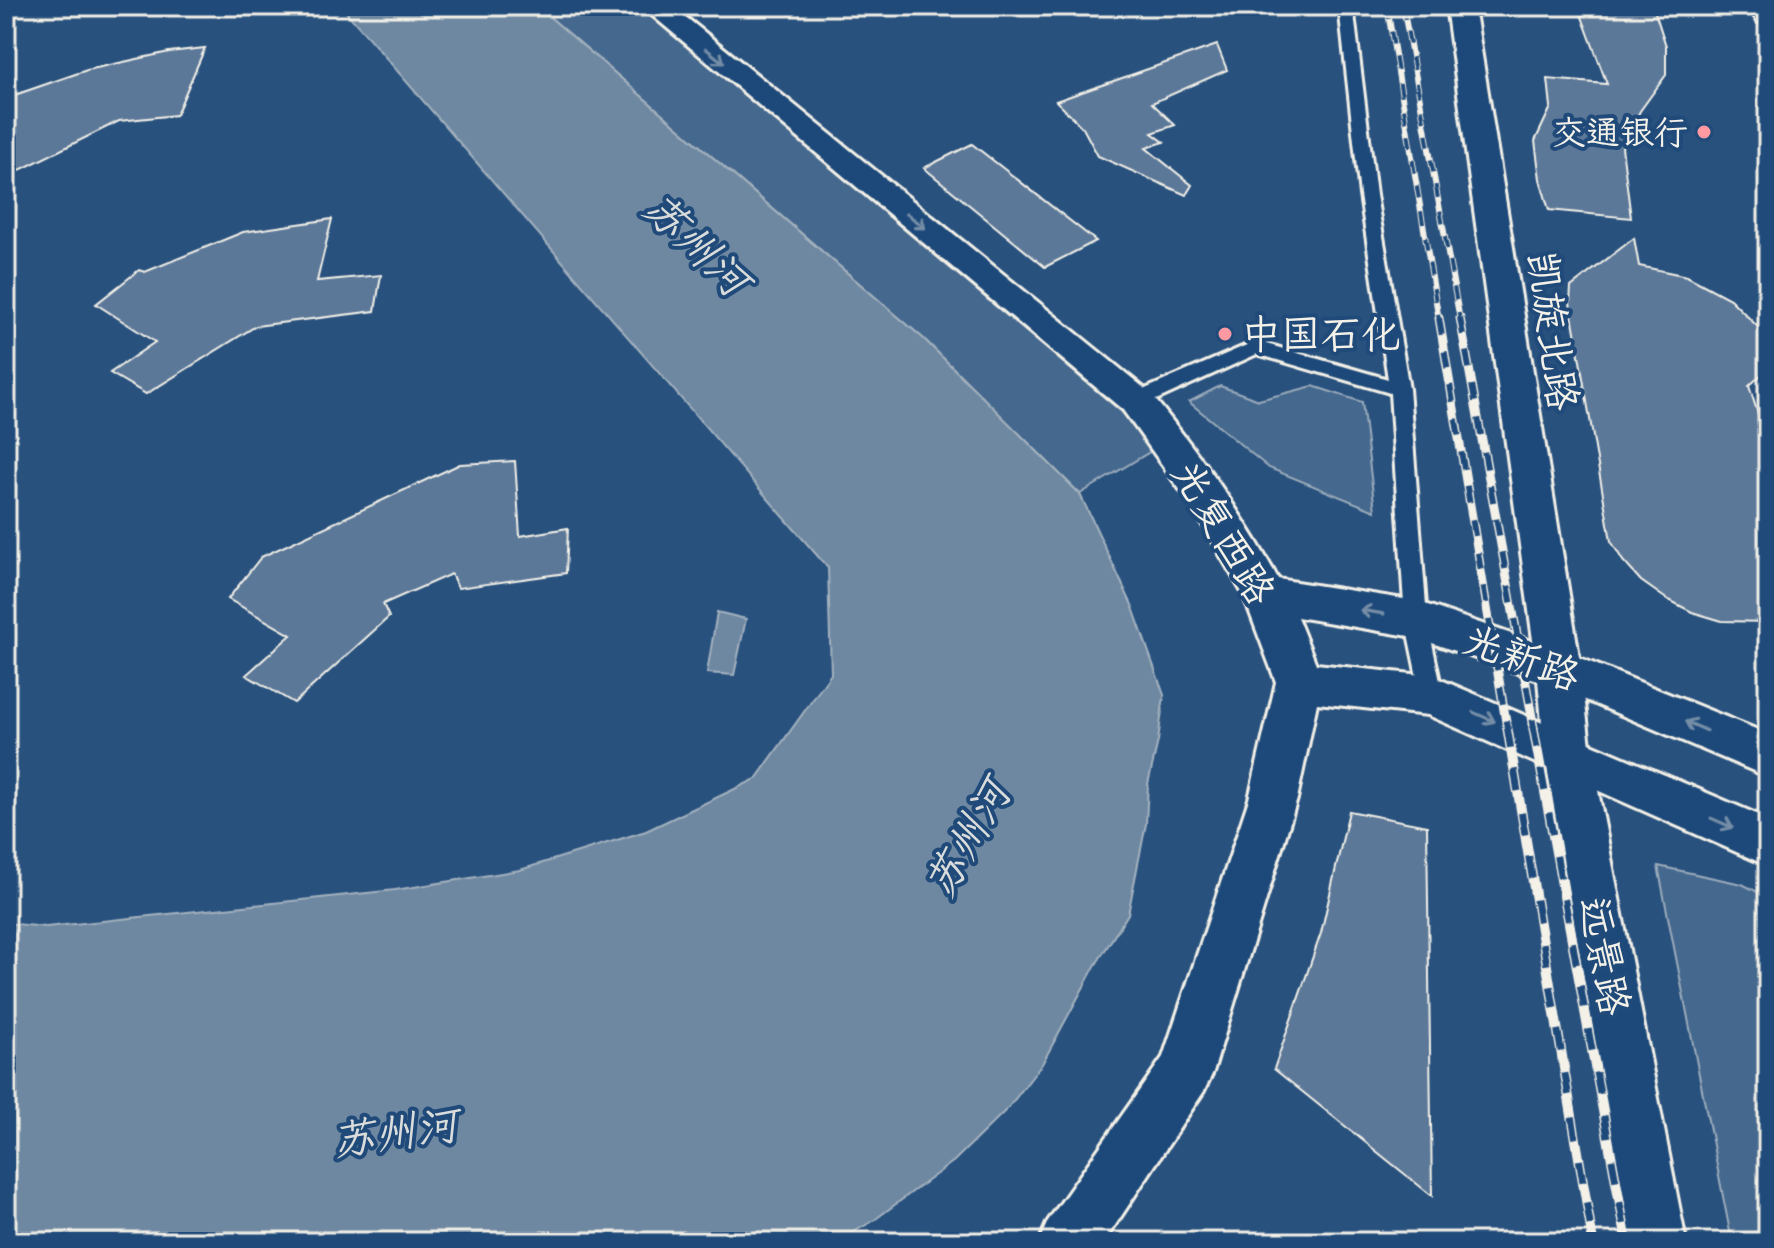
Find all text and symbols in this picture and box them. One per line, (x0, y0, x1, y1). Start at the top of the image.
one-way arrow (704, 47, 725, 64)
place label: 交通银行 (1552, 111, 1688, 154)
marker: 交通银行 (1695, 123, 1713, 141)
water label: 苏州河 (632, 182, 764, 312)
one-way arrow (905, 212, 926, 229)
street label: 凯旋北路 (1516, 248, 1588, 414)
place label: 中国石化 (1241, 310, 1401, 360)
marker: 中国石化 (1216, 325, 1234, 343)
street label: 光复西路 (1161, 451, 1286, 614)
one-way arrow (1360, 603, 1386, 618)
street label: 光新路 (1457, 614, 1587, 702)
one-way arrow (1472, 710, 1496, 725)
one-way arrow (1684, 718, 1709, 732)
water label: 苏州河 (914, 766, 1026, 907)
one-way arrow (1709, 816, 1733, 831)
street label: 远景路 (1568, 893, 1640, 1020)
water label: 苏州河 (329, 1098, 467, 1168)

